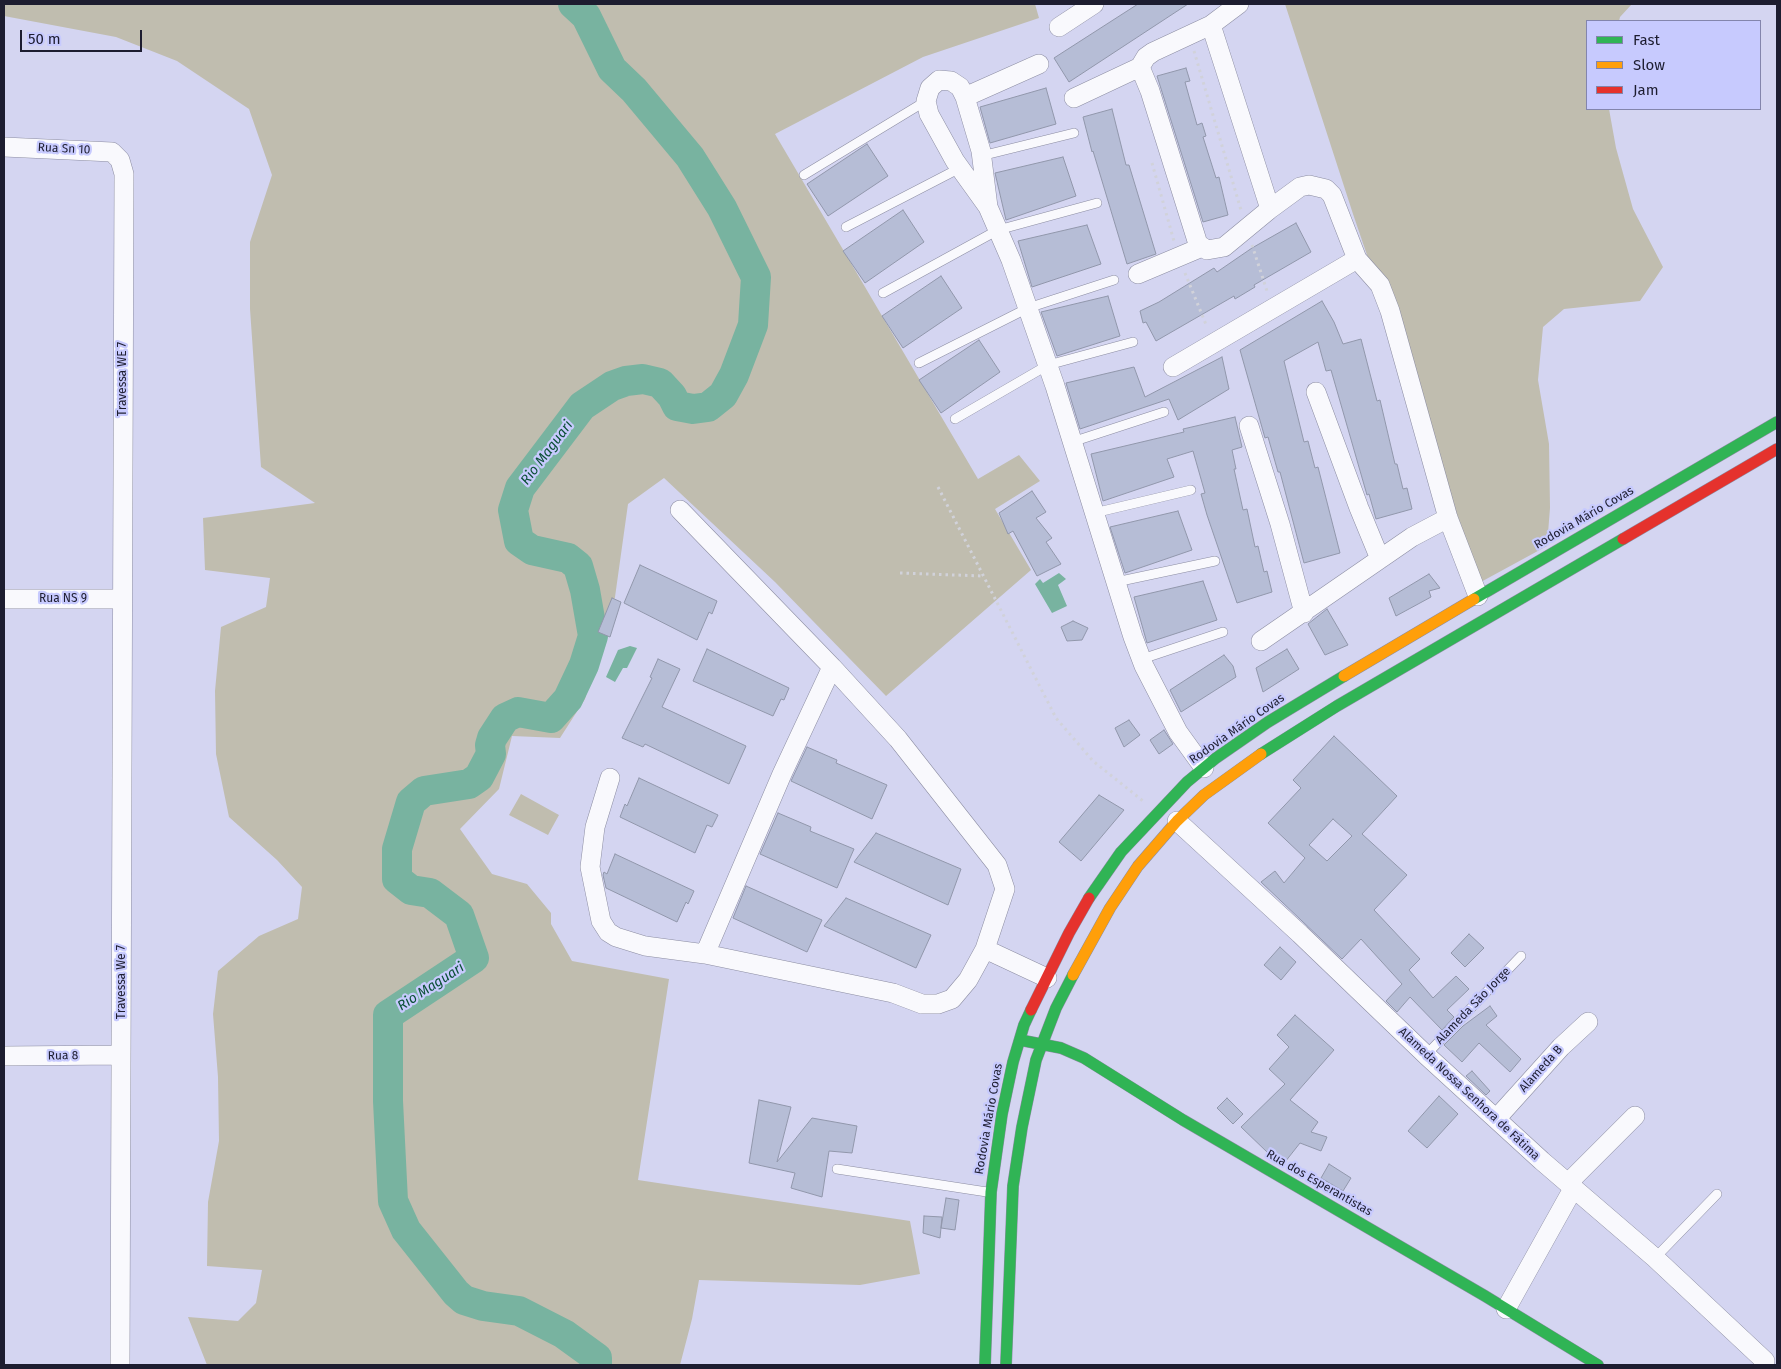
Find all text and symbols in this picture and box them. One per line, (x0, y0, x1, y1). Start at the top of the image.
scale bar (22, 20, 145, 52)
legend (1586, 20, 1761, 110)
text: 50 m (28, 30, 61, 48)
text: Fast (1633, 31, 1660, 49)
text: Slow (1633, 56, 1665, 74)
text: Jam (1633, 81, 1659, 99)
street label: Rua Sn 10 (37, 140, 91, 158)
street label: Travessa WE 7 (116, 342, 130, 416)
water label: Rio Maguari (517, 418, 577, 488)
street label: Rodovia Mário Covas (1532, 484, 1636, 552)
street label: Rua NS 9 (39, 592, 87, 606)
street label: Rodovia Mário Covas (1187, 691, 1287, 767)
street label: Travessa We 7 (115, 945, 129, 1019)
water label: Rio Maguari (394, 959, 468, 1015)
street label: Alameda São Jorge (1433, 964, 1513, 1048)
street label: Alameda Nossa Senhora de Fátima (1395, 1025, 1543, 1163)
street label: Alameda B (1516, 1043, 1566, 1095)
street label: Rua 8 (48, 1049, 78, 1063)
street label: Rodovia Mário Covas (972, 1062, 1006, 1176)
street label: Rua dos Esperantistas (1263, 1147, 1375, 1219)

